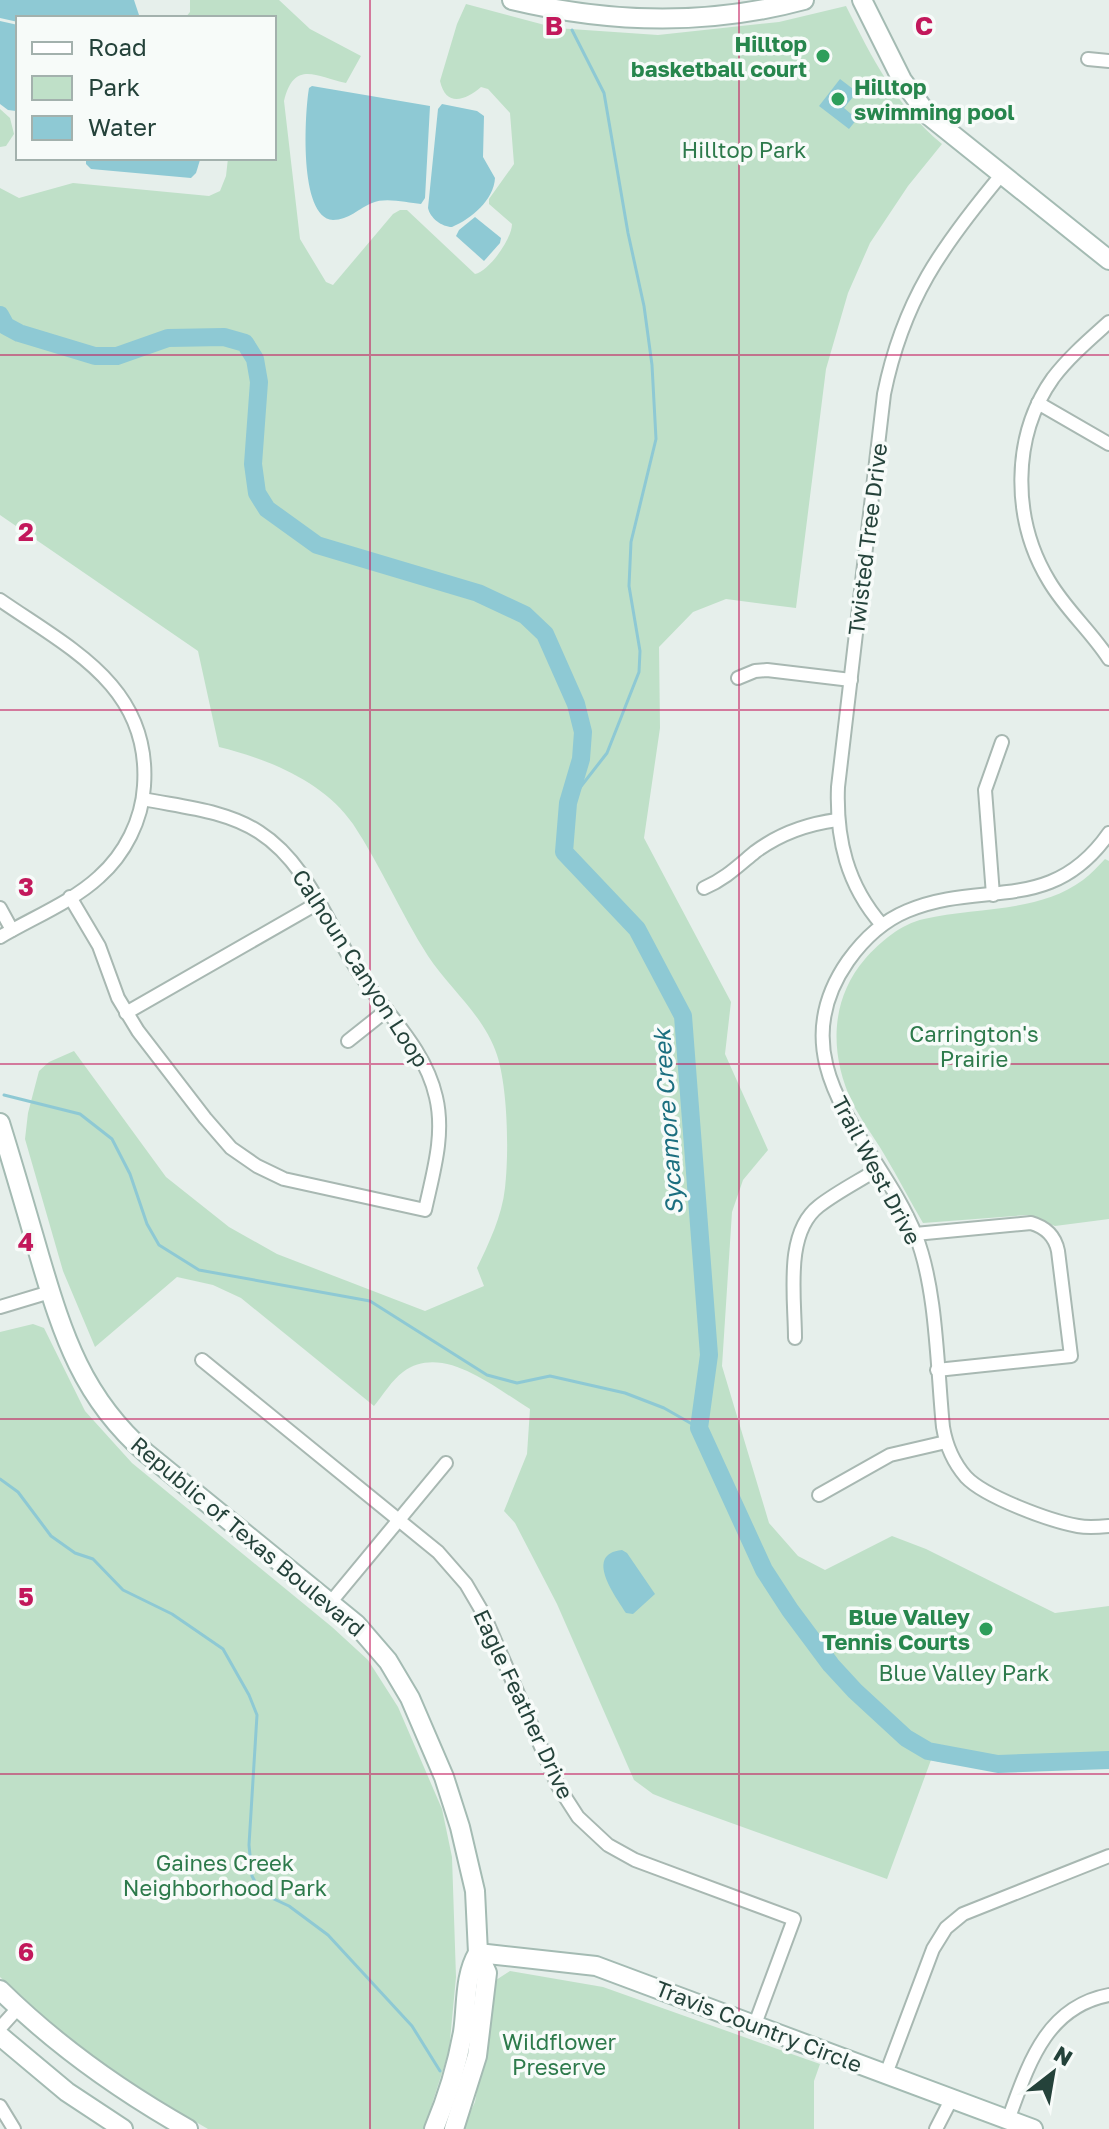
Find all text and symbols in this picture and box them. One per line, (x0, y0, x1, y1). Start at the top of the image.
text: B (545, 10, 563, 41)
text: C (915, 10, 933, 41)
legend (16, 16, 276, 160)
place label: Hilltop basketball court (631, 30, 807, 82)
text: Road (88, 32, 147, 61)
marker: Hilltop basketball court (814, 47, 832, 65)
text: Park (88, 72, 140, 101)
place label: Hilltop swimming pool (854, 73, 1015, 125)
marker: Hilltop swimming pool (829, 90, 847, 108)
text: Water (88, 112, 156, 141)
park label: Hilltop Park (682, 136, 806, 163)
street label: Twisted Tree Drive (842, 441, 892, 637)
text: 2 (18, 516, 34, 547)
street label: Calhoun Canyon Loop (287, 864, 435, 1072)
text: 3 (18, 871, 34, 902)
park label: Carrington's Prairie (909, 1020, 1039, 1072)
water label: Sycamore Creek (646, 1026, 689, 1216)
street label: Trail West Drive (826, 1091, 928, 1249)
text: 4 (18, 1226, 34, 1257)
street label: Republic of Texas Boulevard (126, 1430, 370, 1642)
text: 5 (18, 1581, 34, 1612)
place label: Blue Valley Tennis Courts (822, 1603, 970, 1655)
street label: Eagle Feather Drive (468, 1605, 580, 1803)
marker: Blue Valley Tennis Courts (977, 1620, 995, 1638)
park label: Blue Valley Park (879, 1659, 1049, 1686)
park label: Gaines Creek Neighborhood Park (123, 1849, 327, 1901)
text: 6 (18, 1936, 34, 1967)
street label: Travis Country Circle (652, 1974, 866, 2078)
park label: Wildflower Preserve (502, 2028, 616, 2080)
north arrow (1013, 2033, 1093, 2113)
text: N (1049, 2040, 1078, 2071)

